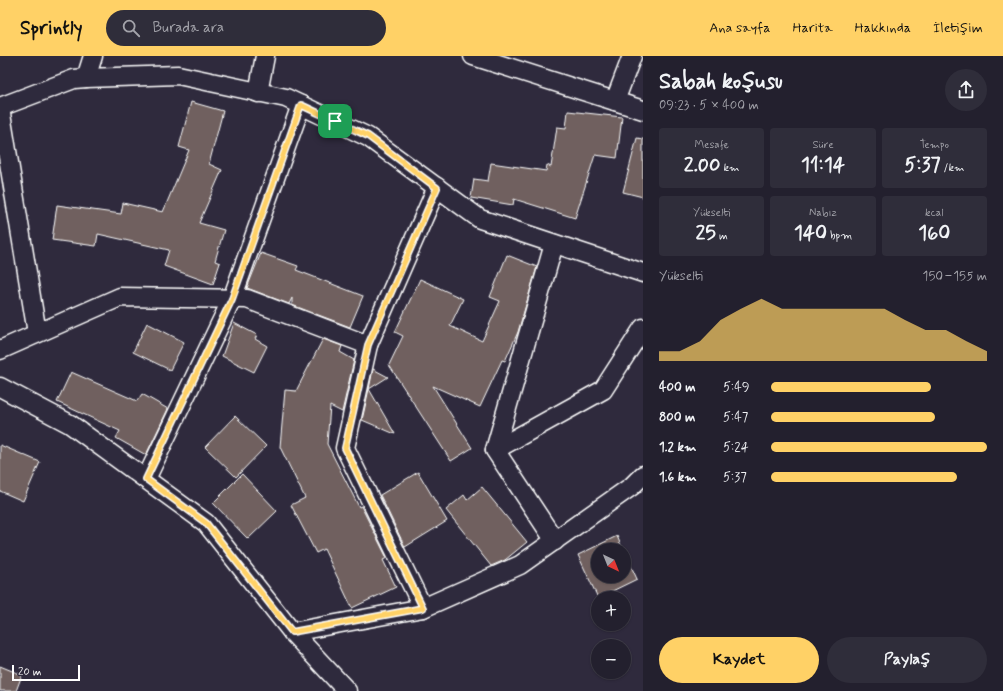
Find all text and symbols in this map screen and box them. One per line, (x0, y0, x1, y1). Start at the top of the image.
search box (106, 10, 386, 46)
text: Sprintly (20, 16, 82, 41)
icon: search (120, 17, 142, 39)
text: Burada ara (152, 18, 224, 38)
text: Ana sayfa (709, 19, 770, 37)
text: Harita (792, 19, 833, 37)
text: Hakkında (855, 19, 911, 37)
text: İletişim (933, 19, 983, 37)
text: Sabah koşusu (659, 68, 783, 96)
button: share (945, 69, 987, 111)
text: 09:23 · 5 × 400 m (659, 97, 759, 114)
pin (318, 104, 352, 138)
icon: arrive (324, 110, 346, 132)
text: Mesafe (694, 138, 729, 152)
text: Süre (812, 138, 834, 152)
text: Tempo (920, 138, 949, 152)
text: 2.00 (684, 152, 720, 179)
text: 11:14 (801, 152, 845, 179)
text: 5:37 (904, 152, 941, 179)
text: km (720, 161, 739, 175)
text: /km (941, 161, 964, 175)
text: Yükselti (693, 206, 730, 220)
text: Nabız (809, 206, 837, 220)
text: kcal (925, 206, 944, 220)
text: 25 (696, 220, 716, 247)
text: 140 (794, 220, 827, 247)
text: 160 (918, 220, 950, 247)
text: m (716, 229, 728, 243)
text: bpm (827, 229, 852, 243)
text: Yükselti (659, 268, 703, 285)
text: 150–155 m (923, 268, 987, 285)
text: 400 m (659, 379, 696, 396)
text: 5:49 (723, 379, 750, 396)
text: 800 m (659, 409, 695, 426)
text: 5:47 (723, 409, 748, 426)
text: 1.2 km (659, 439, 696, 456)
text: 5:24 (723, 439, 749, 456)
text: 1.6 km (659, 469, 697, 486)
text: 5:37 (723, 469, 747, 486)
north arrow (591, 543, 631, 583)
map controls (591, 543, 631, 679)
button: + (591, 591, 631, 631)
button: Kaydet (659, 637, 819, 683)
button: Paylaş (827, 637, 987, 683)
button: − (591, 639, 631, 679)
scale bar (12, 663, 80, 682)
text: 20 m (18, 665, 41, 679)

